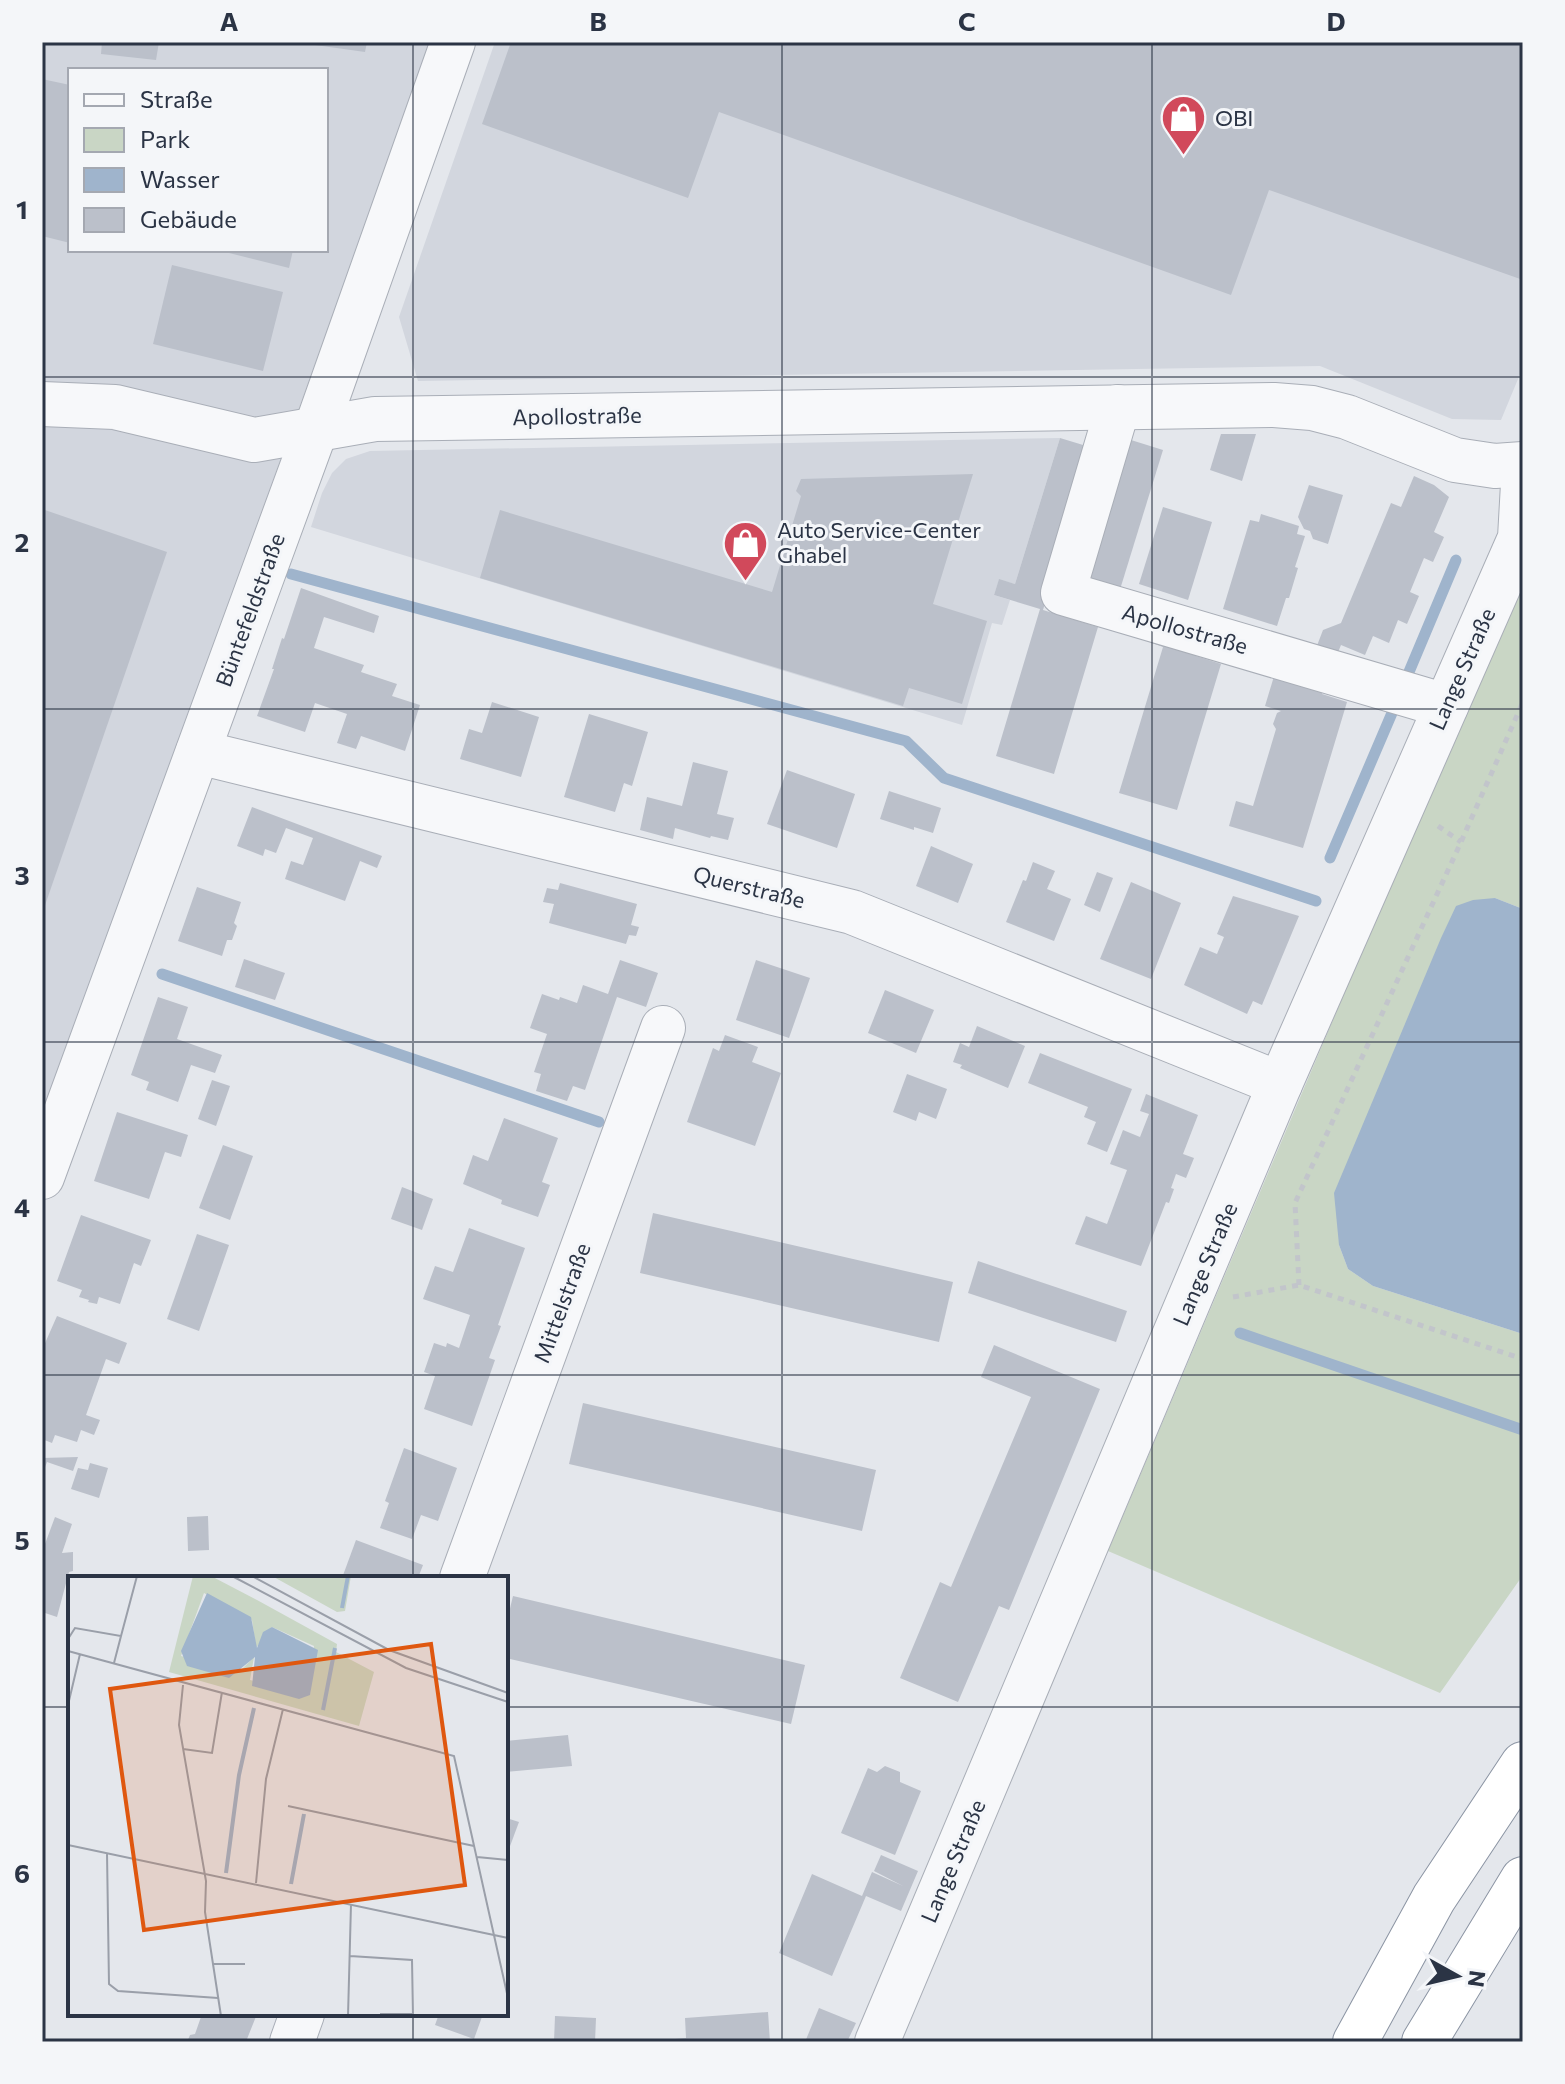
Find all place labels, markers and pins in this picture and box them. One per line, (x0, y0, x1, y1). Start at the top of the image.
shop icon: OBI (1160, 94, 1208, 157)
place label: OBI (1215, 104, 1253, 131)
place label: Auto Service-Center Ghabel (777, 516, 981, 568)
shop icon: Auto Service-Center Ghabel (722, 519, 770, 582)

